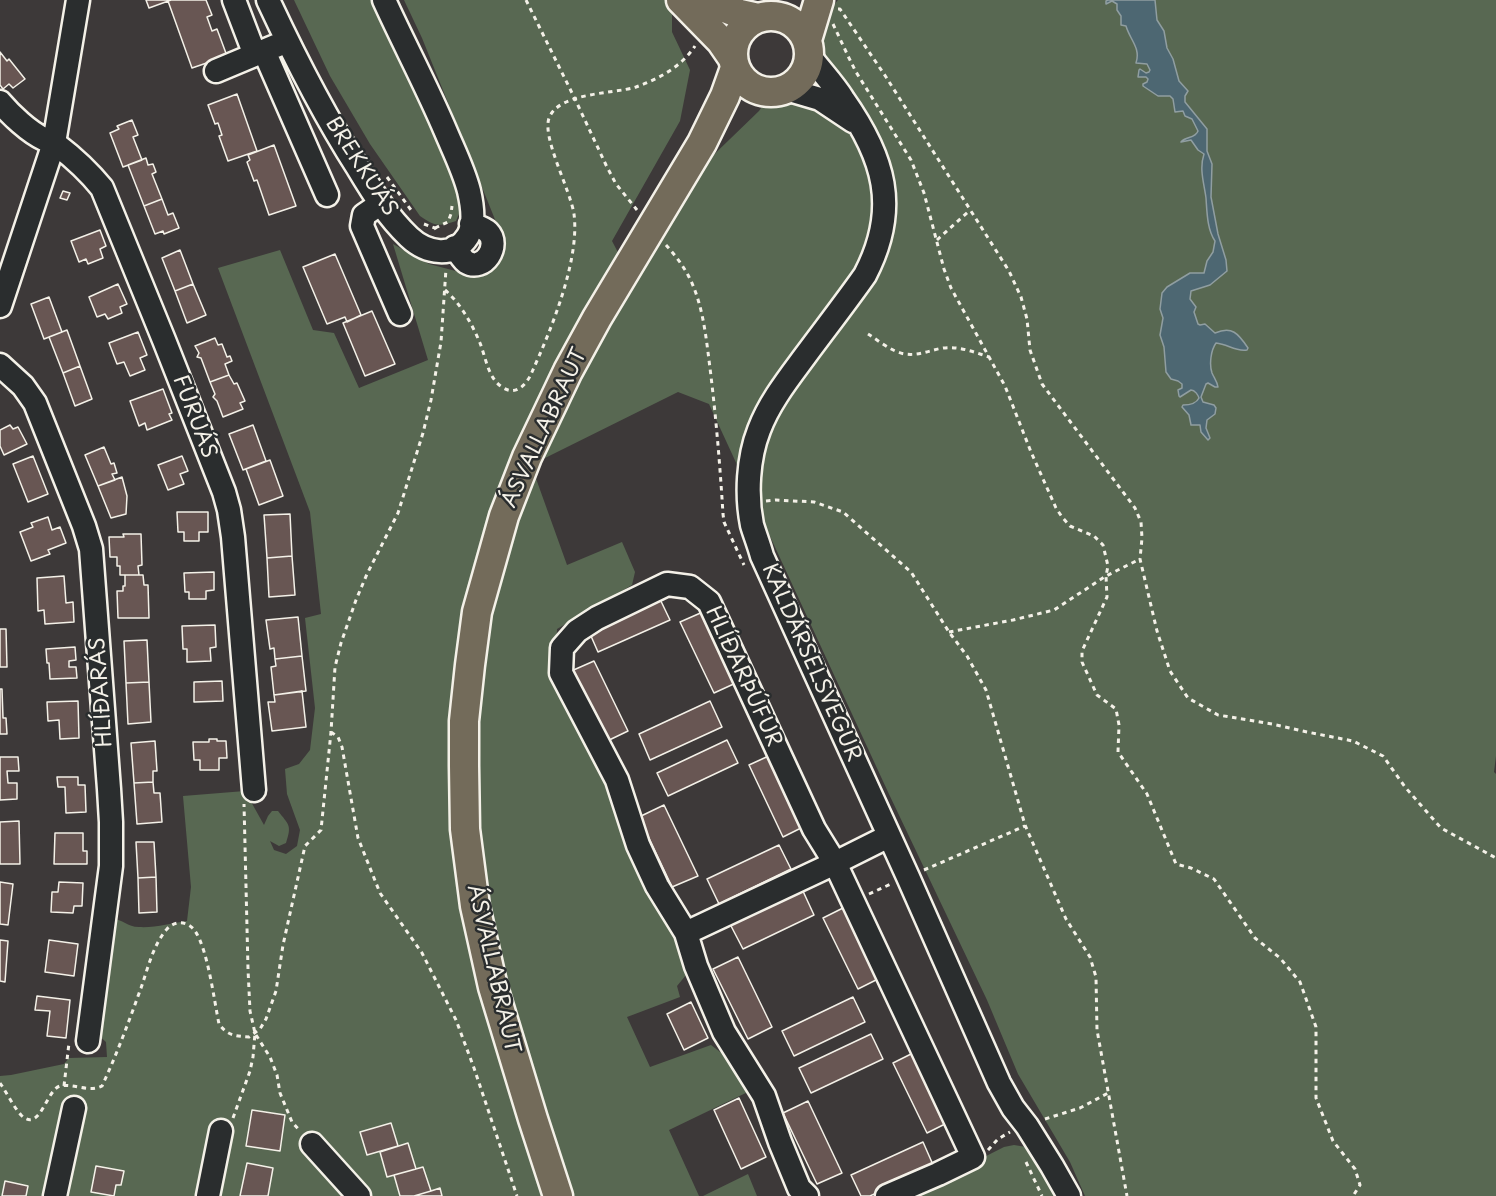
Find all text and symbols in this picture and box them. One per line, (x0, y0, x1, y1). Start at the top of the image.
street label: BREKKUÁS (320, 113, 402, 221)
street label: ÁSVALLABRAUT (497, 344, 593, 512)
street label: FURUÁS (167, 372, 221, 462)
street label: KALDÁRSELSVEGUR (756, 560, 866, 766)
street label: HLÍÐARÞÚFUR (699, 603, 787, 751)
street label: HLÍÐARÁS (86, 636, 118, 748)
street label: ÁSVALLABRAUT (461, 882, 525, 1056)

